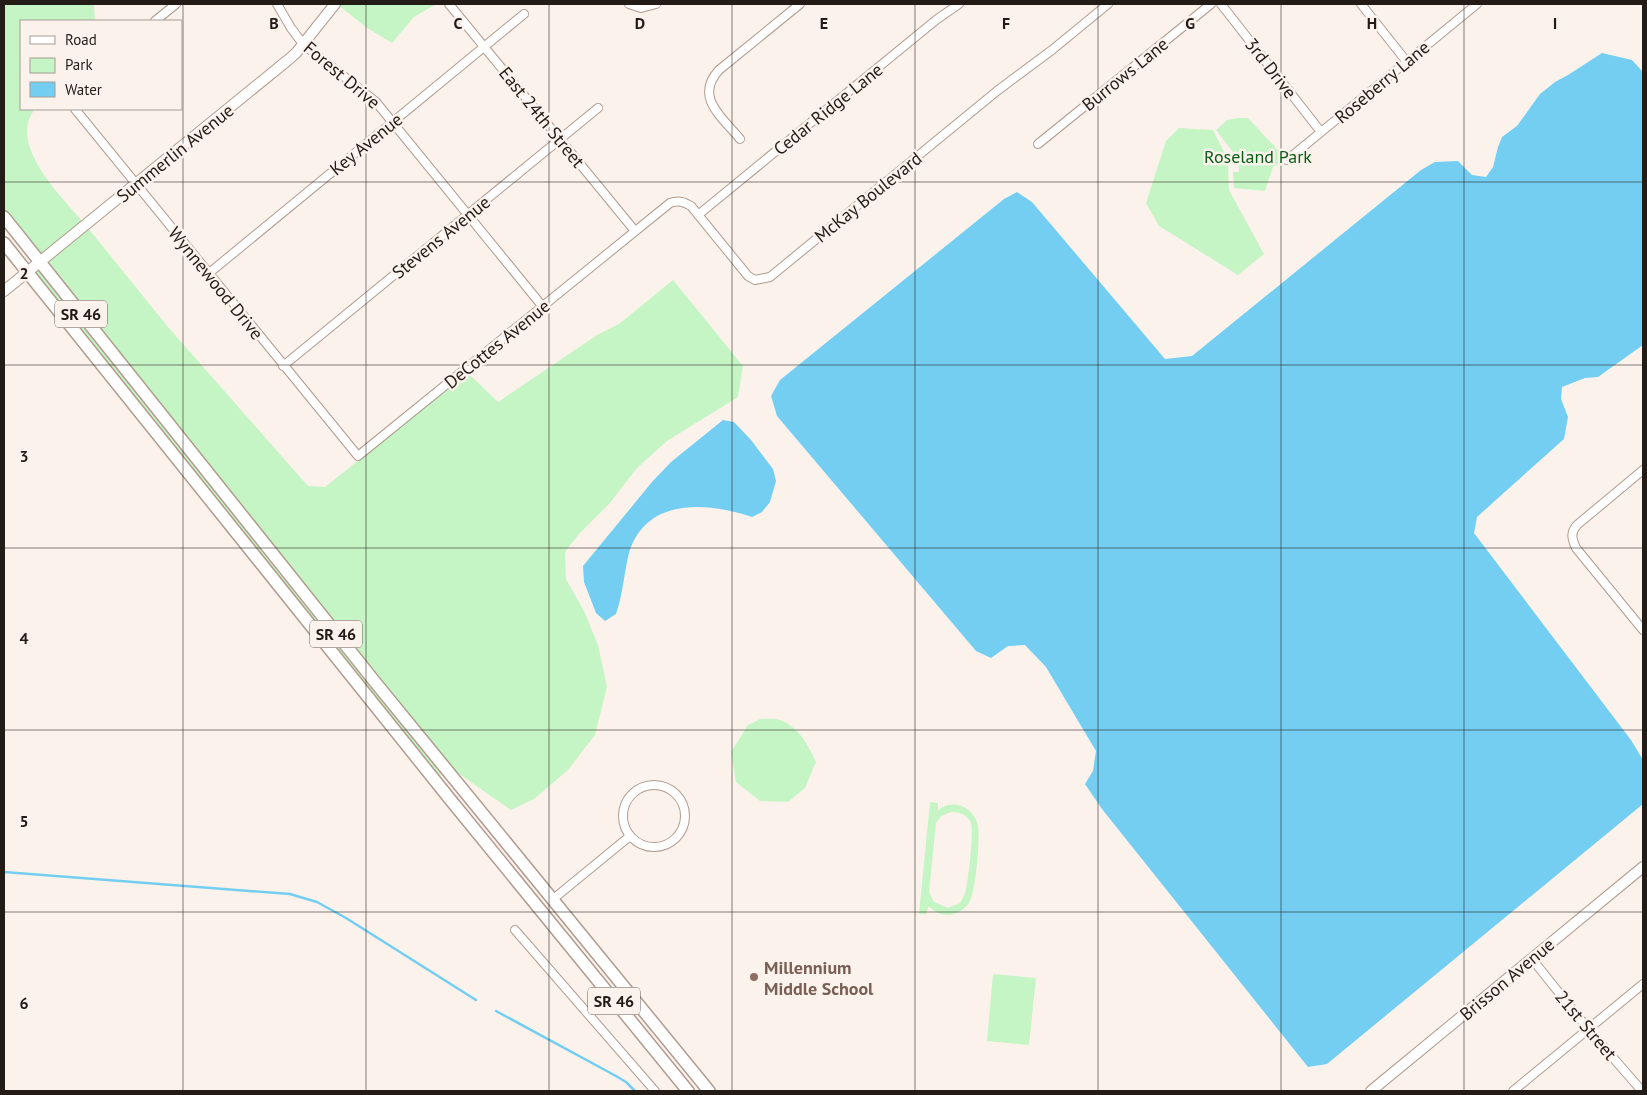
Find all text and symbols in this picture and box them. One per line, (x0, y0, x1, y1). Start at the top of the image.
text: B (269, 13, 279, 33)
text: C (454, 13, 463, 33)
text: D (635, 13, 645, 33)
text: E (820, 13, 828, 33)
text: F (1002, 13, 1010, 33)
text: G (1185, 13, 1195, 33)
text: H (1367, 13, 1377, 33)
text: I (1553, 13, 1557, 33)
legend (20, 20, 182, 110)
text: Road (65, 30, 97, 49)
street label: Burrows Lane (1077, 32, 1173, 116)
street label: 3rd Drive (1240, 33, 1302, 103)
street label: Forest Drive (299, 36, 385, 114)
street label: Roseberry Lane (1330, 36, 1434, 128)
text: Park (65, 55, 93, 74)
street label: Cedar Ridge Lane (769, 58, 887, 160)
street label: East 24th Street (494, 62, 590, 172)
text: Water (65, 80, 102, 99)
street label: Summerlin Avenue (112, 99, 238, 207)
street label: Key Avenue (325, 108, 407, 180)
park label: Roseland Park (1204, 145, 1312, 168)
street label: McKay Boulevard (810, 147, 926, 247)
street label: Stevens Avenue (387, 190, 495, 284)
street label: Wynnewood Drive (163, 222, 269, 344)
text: 2 (19, 263, 29, 283)
street label: DeCottes Avenue (439, 294, 555, 394)
road number: SR 46 (55, 300, 107, 328)
text: 3 (19, 446, 29, 466)
road number: SR 46 (310, 620, 362, 648)
text: 4 (19, 628, 29, 648)
text: 5 (19, 811, 29, 831)
street label: Brisson Avenue (1455, 933, 1559, 1025)
place label: Millennium Middle School (764, 956, 874, 1000)
marker: Millennium Middle School (748, 971, 760, 983)
street label: 21st Street (1550, 985, 1622, 1065)
road number: SR 46 (588, 988, 640, 1014)
text: 6 (19, 993, 29, 1013)

